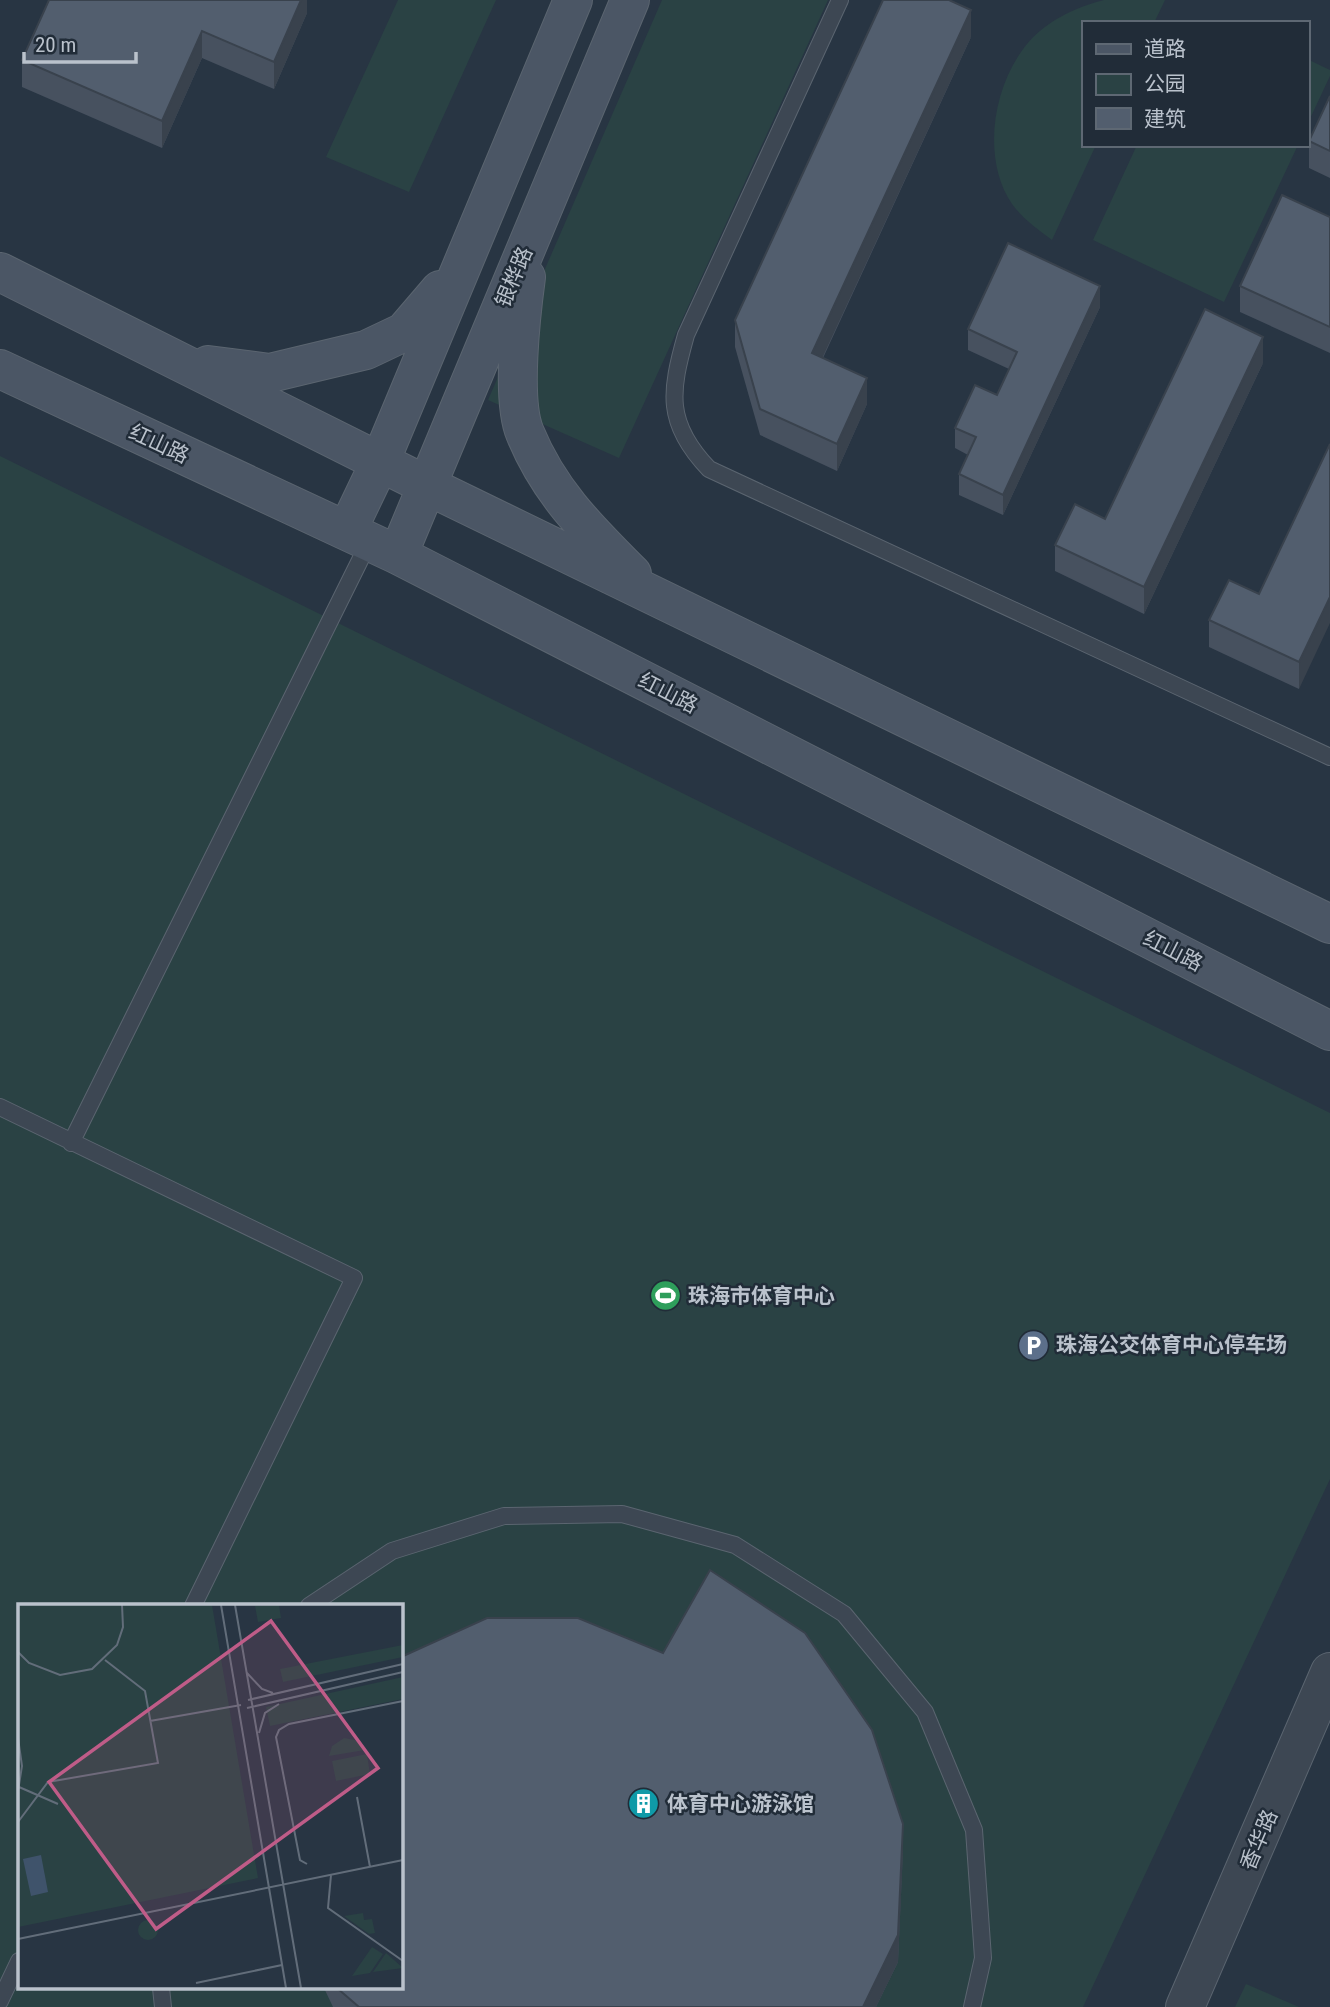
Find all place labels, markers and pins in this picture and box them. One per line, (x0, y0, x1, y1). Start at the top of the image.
sports icon: 珠海市体育中心 (648, 1279, 682, 1313)
place label: 珠海市体育中心 (688, 1284, 835, 1308)
parking icon: 珠海公交体育中心停车场 (1016, 1328, 1050, 1362)
place label: 珠海公交体育中心停车场 (1056, 1333, 1287, 1357)
building icon: 体育中心游泳馆 (627, 1787, 661, 1821)
place label: 体育中心游泳馆 (667, 1792, 814, 1816)

